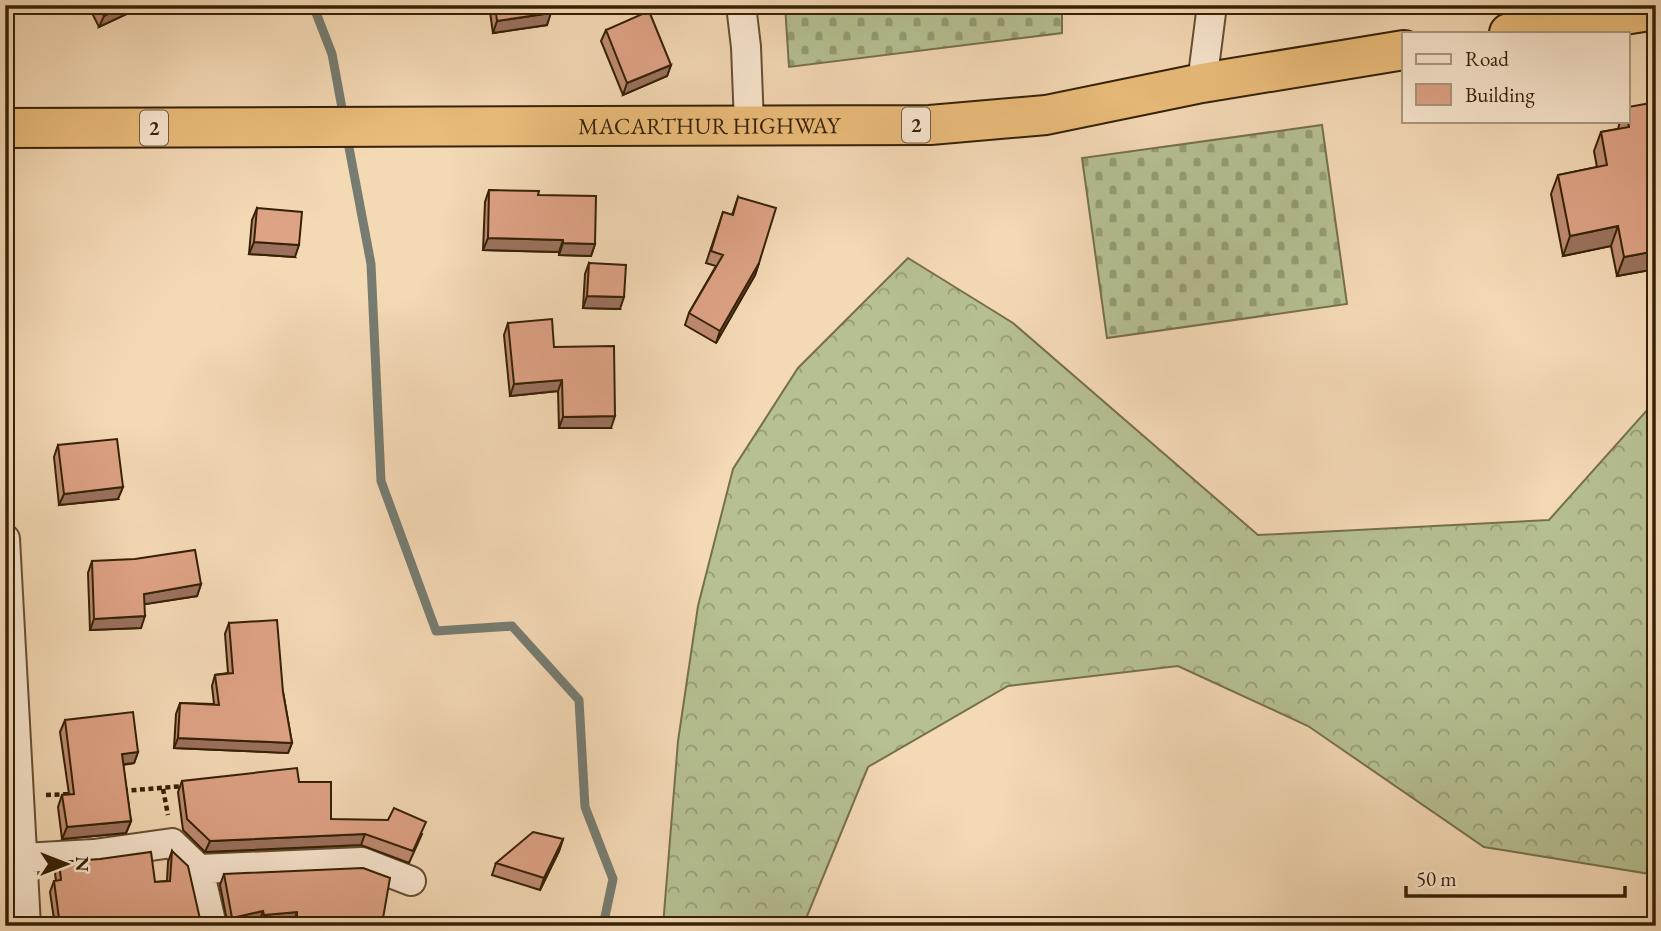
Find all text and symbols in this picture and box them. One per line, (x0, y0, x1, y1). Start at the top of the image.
legend (1402, 32, 1630, 122)
text: Road (1465, 45, 1509, 72)
text: Building (1465, 81, 1535, 108)
road number: 2 (902, 108, 930, 142)
road number: 2 (140, 110, 168, 146)
street label: MACARTHUR HIGHWAY (578, 110, 842, 141)
north arrow (32, 830, 102, 900)
scale bar (1406, 854, 1624, 898)
text: N (70, 856, 95, 872)
text: 50 m (1416, 865, 1457, 892)

